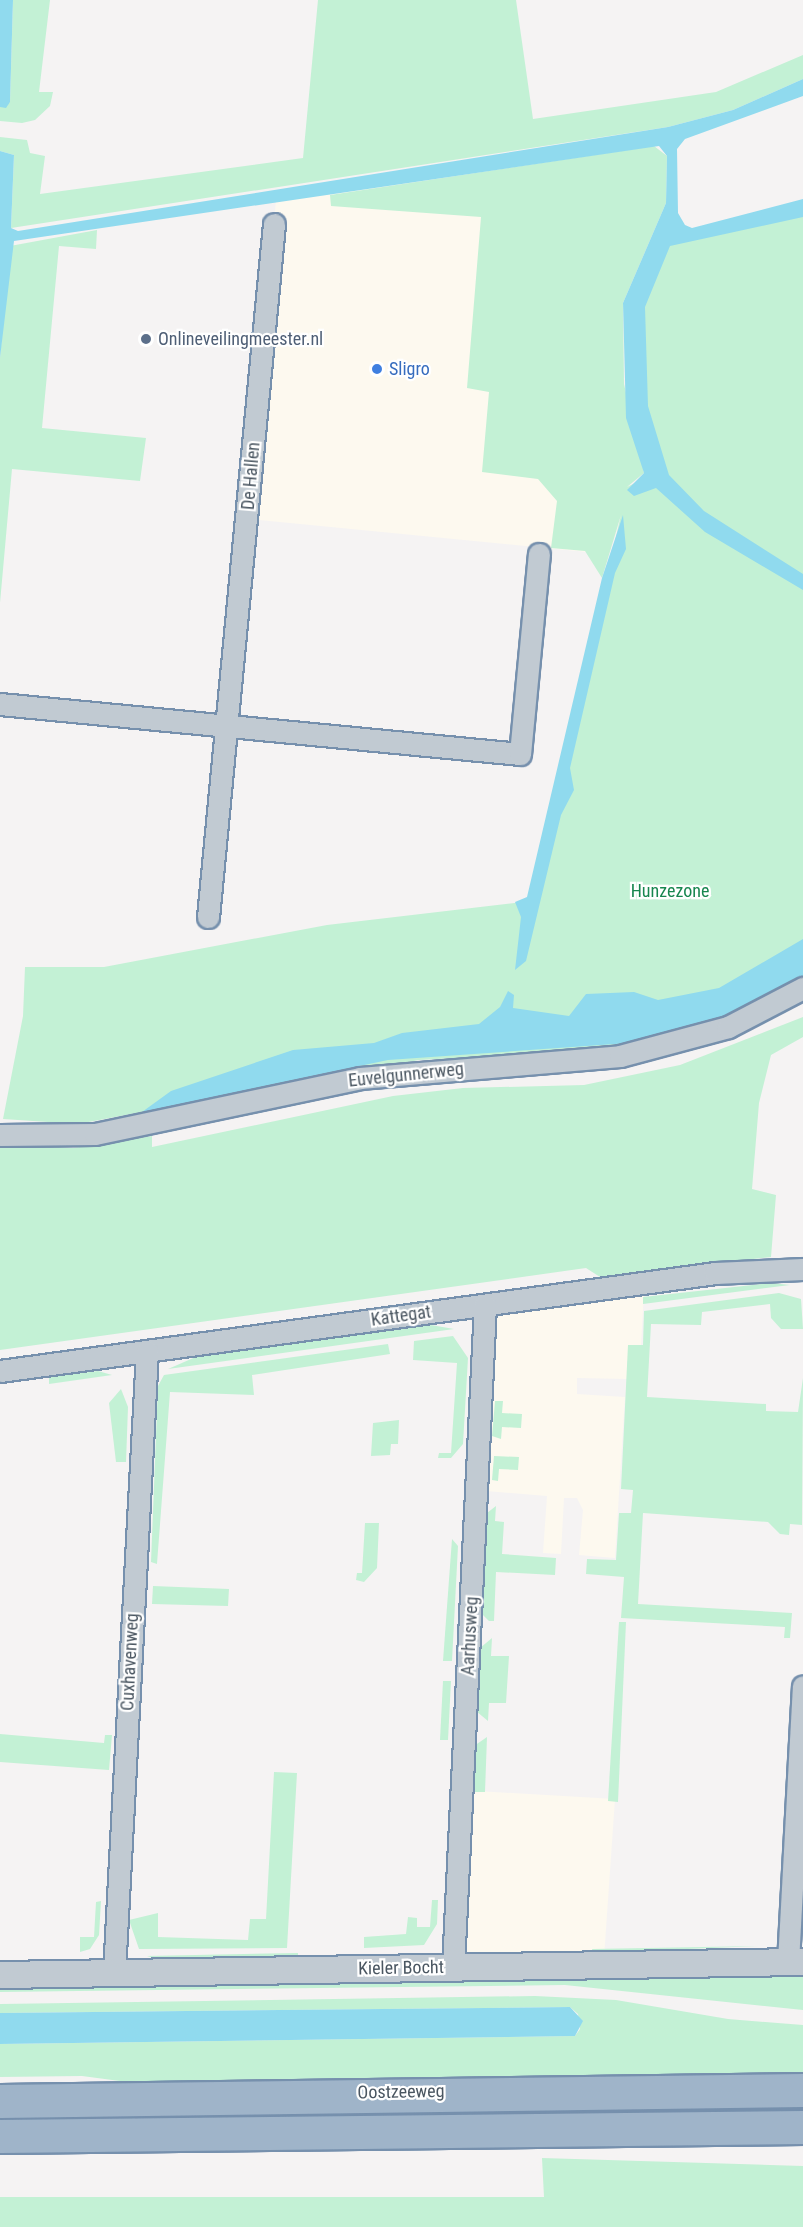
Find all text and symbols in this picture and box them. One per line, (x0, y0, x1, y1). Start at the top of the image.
place label: Onlineveilingmeester.nl (158, 328, 323, 350)
marker: Onlineveilingmeester.nl (139, 332, 153, 346)
place label: Sligro (389, 358, 430, 380)
marker: Sligro (370, 362, 384, 376)
street label: De Hallen (237, 441, 265, 511)
park label: Hunzezone (631, 880, 709, 902)
street label: Euvelgunnerweg (347, 1058, 465, 1092)
street label: Kattegat (370, 1301, 432, 1331)
street label: Aarhusweg (457, 1596, 483, 1676)
street label: Cuxhavenweg (117, 1613, 143, 1711)
street label: Kieler Bocht (358, 1956, 444, 1980)
street label: Oostzeeweg (357, 2080, 445, 2104)

